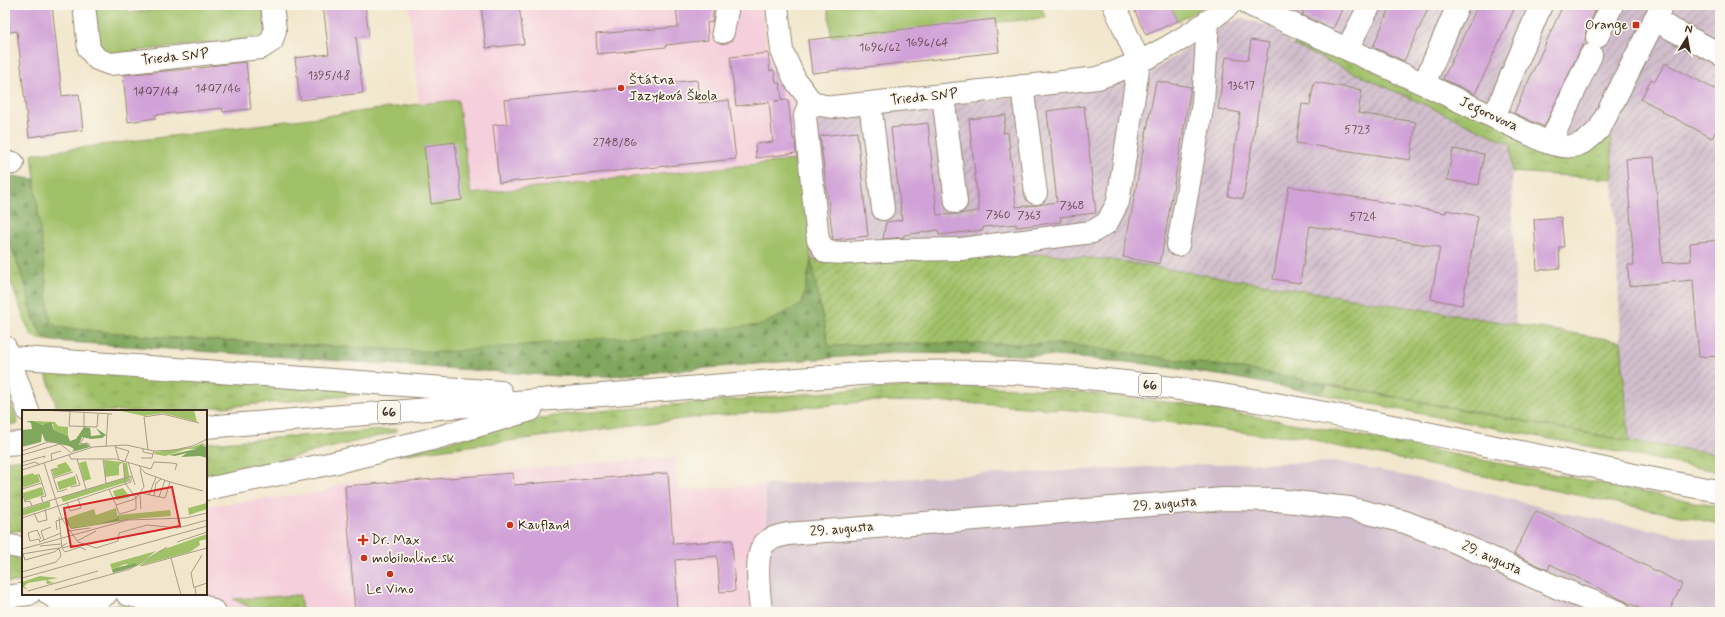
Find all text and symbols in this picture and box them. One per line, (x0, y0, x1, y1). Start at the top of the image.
place label: Orange (1585, 16, 1628, 35)
north arrow (1667, 18, 1707, 58)
marker: Orange (1631, 20, 1641, 30)
text: N (1684, 22, 1694, 37)
house number: 1696/64 (905, 35, 949, 51)
house number: 1696/62 (859, 40, 901, 56)
street label: Trieda SNP (140, 45, 210, 69)
house number: 1395/48 (308, 68, 350, 84)
place label: Štátna Jazyková Škola (629, 71, 718, 105)
house number: 13617 (1227, 78, 1255, 94)
house number: 1407/46 (195, 81, 241, 97)
marker: Štátna Jazyková Škola (616, 83, 626, 93)
house number: 1407/44 (133, 84, 179, 100)
street label: Trieda SNP (889, 85, 959, 109)
street label: Jegorovova (1456, 93, 1521, 137)
house number: 5723 (1344, 122, 1370, 138)
house number: 2748/86 (593, 135, 638, 151)
house number: 7368 (1060, 198, 1084, 214)
house number: 7360 (986, 207, 1011, 223)
house number: 7363 (1017, 208, 1041, 224)
house number: 5724 (1349, 209, 1377, 225)
road number: 66 (1139, 374, 1161, 396)
road number: 66 (378, 401, 400, 423)
inset map (22, 410, 207, 595)
street label: 29. augusta (1132, 492, 1198, 516)
place label: Kaufland (518, 516, 570, 534)
street label: 29. augusta (809, 517, 875, 541)
marker: Kaufland (505, 520, 515, 530)
place label: Dr. Max (371, 531, 420, 549)
marker: Dr. Max (358, 535, 368, 545)
street label: 29. augusta (1459, 537, 1525, 579)
place label: mobilonline.sk (372, 549, 455, 567)
marker: mobilonline.sk (359, 553, 369, 563)
marker: Le Vino (385, 569, 395, 579)
place label: Le Vino (366, 580, 414, 598)

